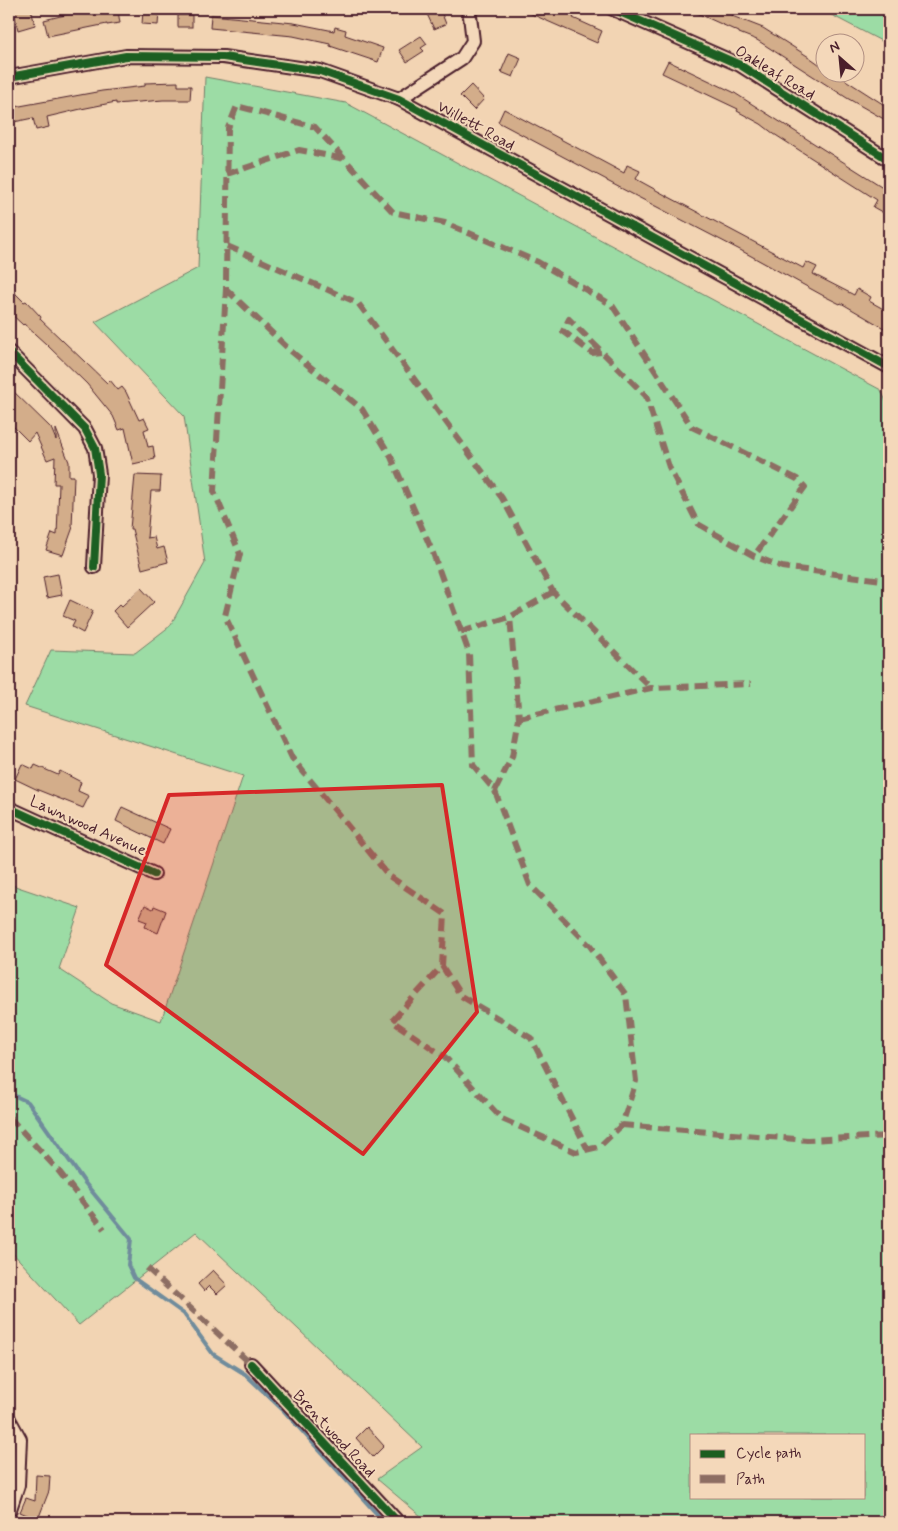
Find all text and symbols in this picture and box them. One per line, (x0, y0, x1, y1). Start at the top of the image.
north arrow (816, 32, 866, 82)
text: N (826, 37, 843, 57)
street label: Oakleaf Road (731, 41, 819, 105)
street label: Willett Road (433, 96, 519, 156)
street label: Lawnwood Avenue (26, 791, 150, 861)
street label: Brentwood Road (288, 1386, 380, 1482)
legend (690, 1434, 866, 1498)
text: Cycle path (736, 1444, 801, 1464)
text: Path (736, 1470, 765, 1490)

